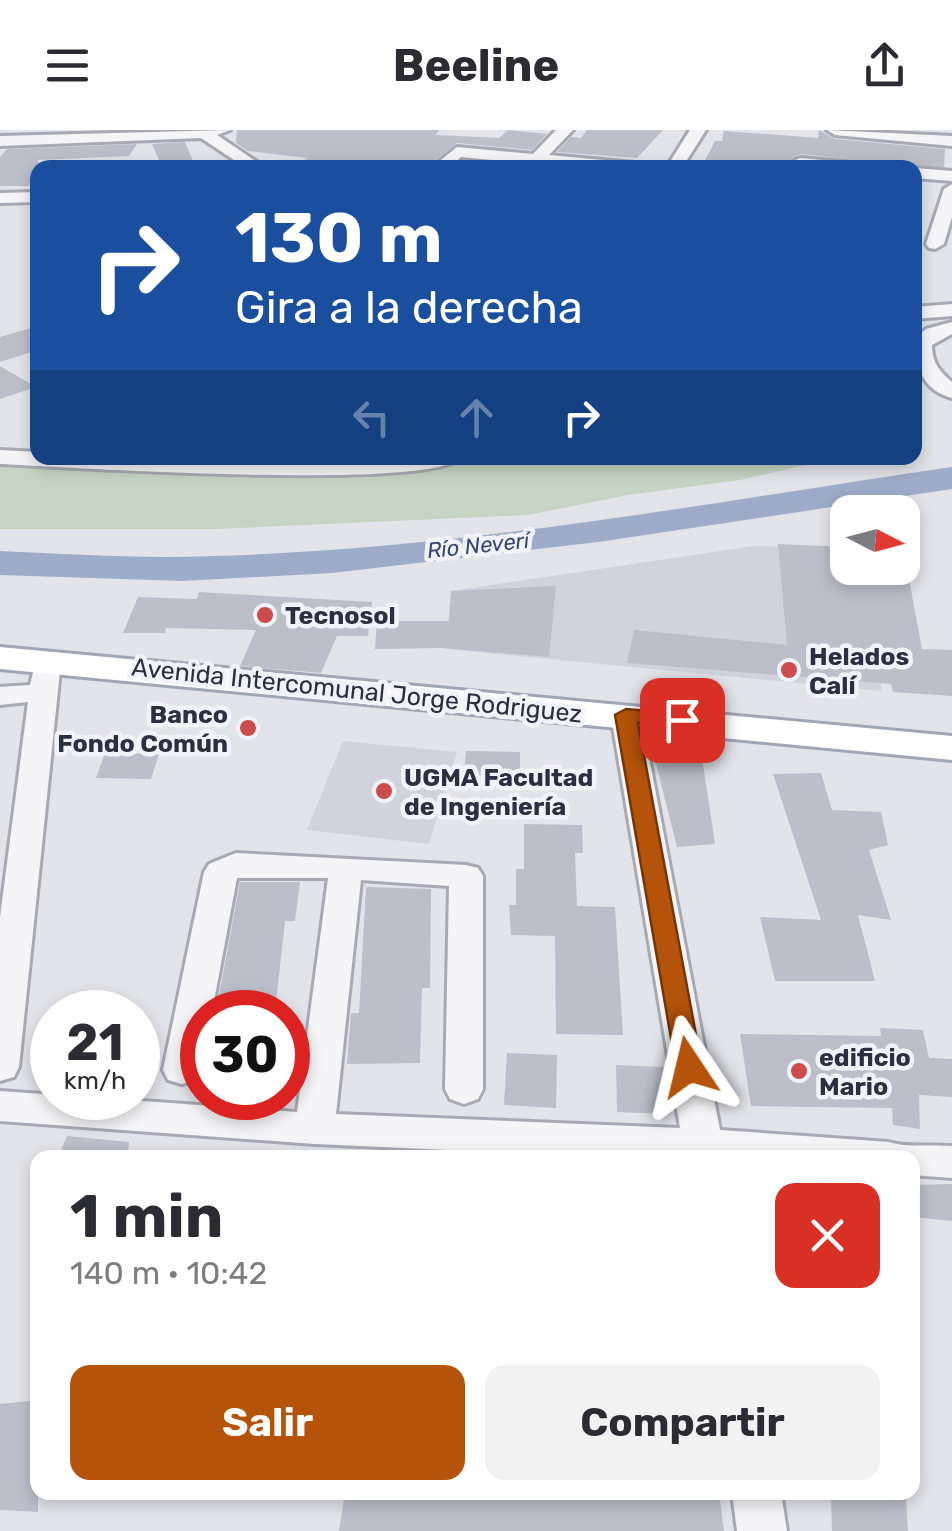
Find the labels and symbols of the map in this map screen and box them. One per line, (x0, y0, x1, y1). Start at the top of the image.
north arrow (830, 495, 920, 585)
water label: Río Neverí (426, 526, 534, 564)
place label: Tecnosol (285, 601, 396, 630)
marker: Tecnosol (254, 604, 276, 626)
place label: Helados Calí (809, 642, 909, 700)
street label: Avenida Intercomunal Jorge Rodriguez (130, 652, 584, 729)
marker: Helados Calí (778, 659, 800, 681)
pin (640, 678, 725, 763)
place label: Banco Fondo Común (57, 700, 228, 758)
marker: Banco Fondo Común (237, 717, 259, 739)
place label: UGMA Facultad de Ingeniería (404, 763, 593, 821)
marker: UGMA Facultad de Ingeniería (373, 780, 395, 802)
speed limit sign: 30 (180, 990, 310, 1120)
position arrow (637, 1015, 741, 1119)
place label: edificio Mario (819, 1043, 911, 1101)
marker: edificio Mario (788, 1060, 810, 1082)

